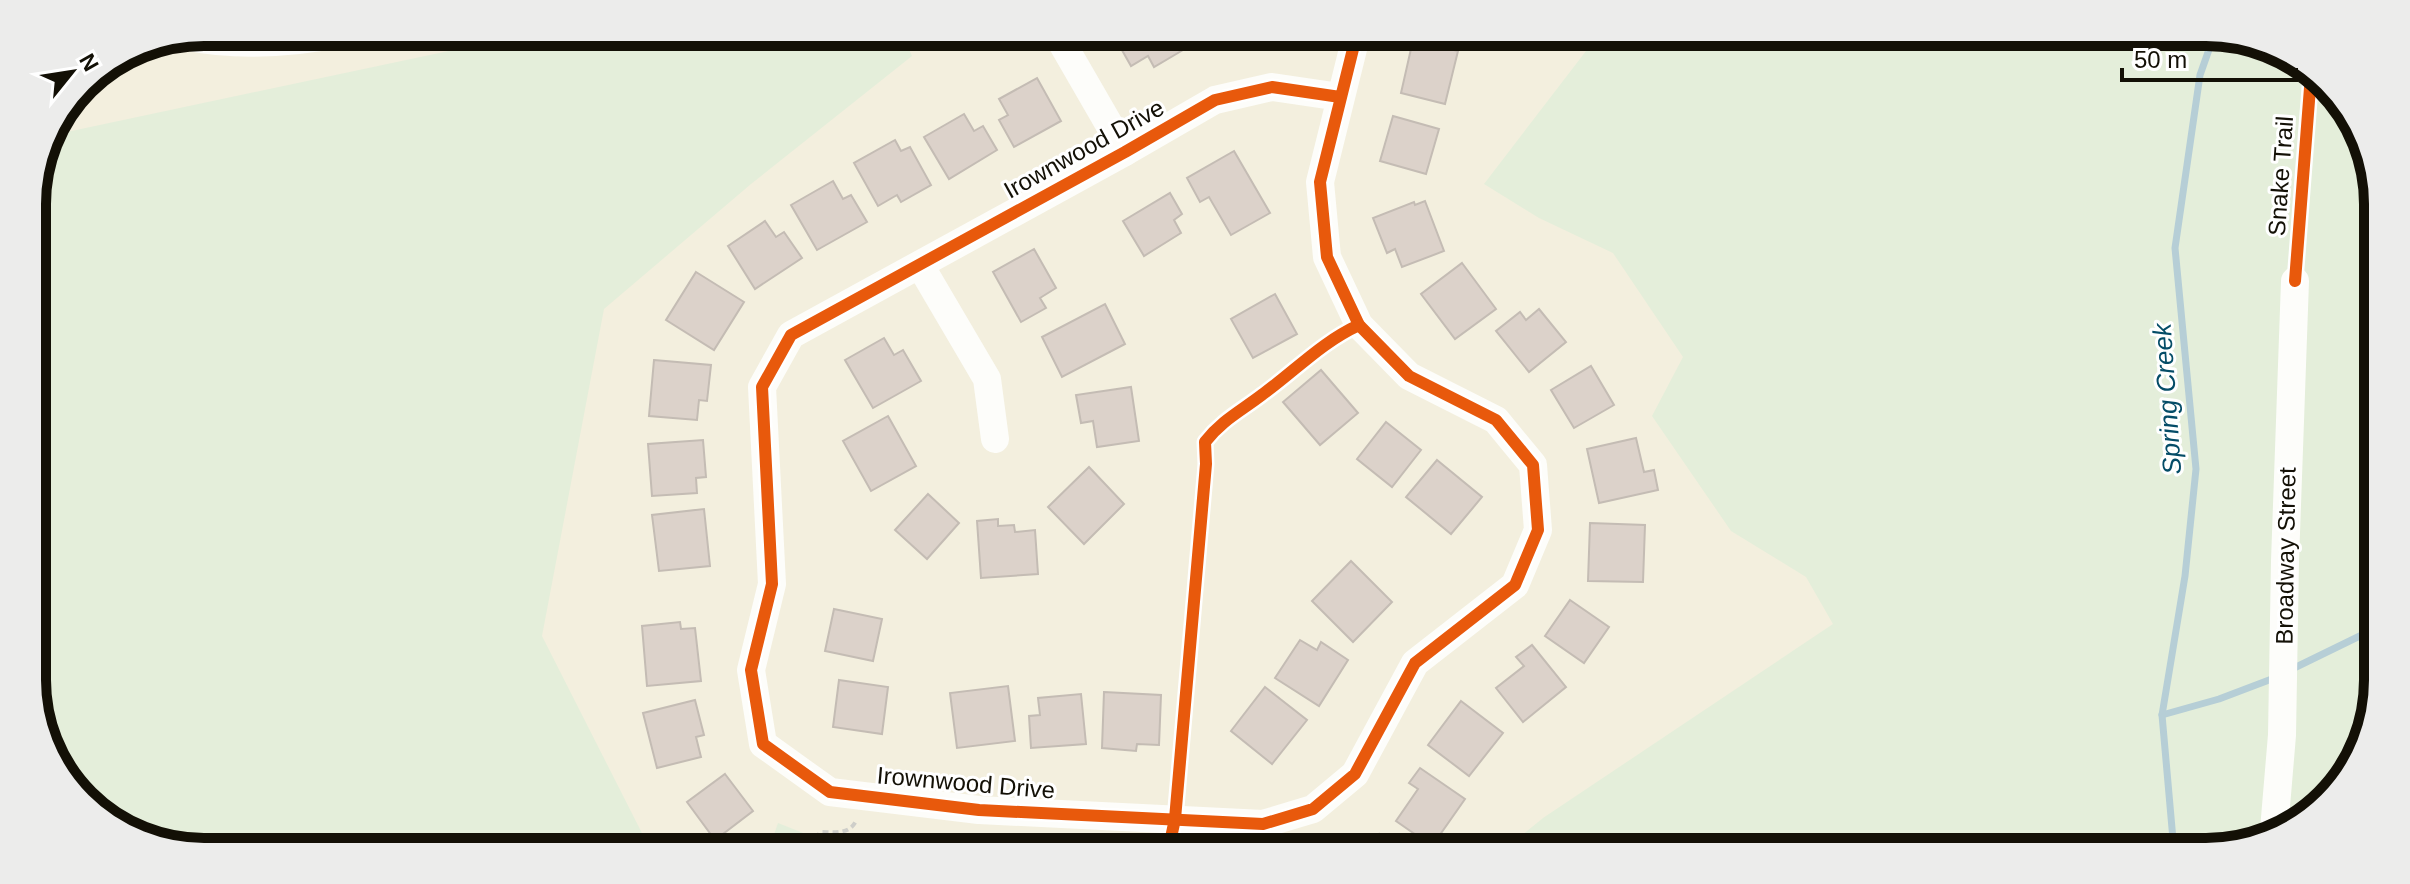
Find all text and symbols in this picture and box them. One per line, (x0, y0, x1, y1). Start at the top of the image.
north arrow (32, 32, 112, 112)
scale bar (2122, 32, 2296, 82)
text: 50 m (2134, 46, 2187, 73)
text: N (74, 49, 104, 75)
street label: Irownwood Drive (999, 93, 1168, 204)
street label: Snake Trail (2263, 115, 2298, 237)
water label: Spring Creek (2147, 320, 2187, 476)
street label: Broadway Street (2270, 467, 2301, 645)
street label: Irownwood Drive (876, 761, 1056, 804)

